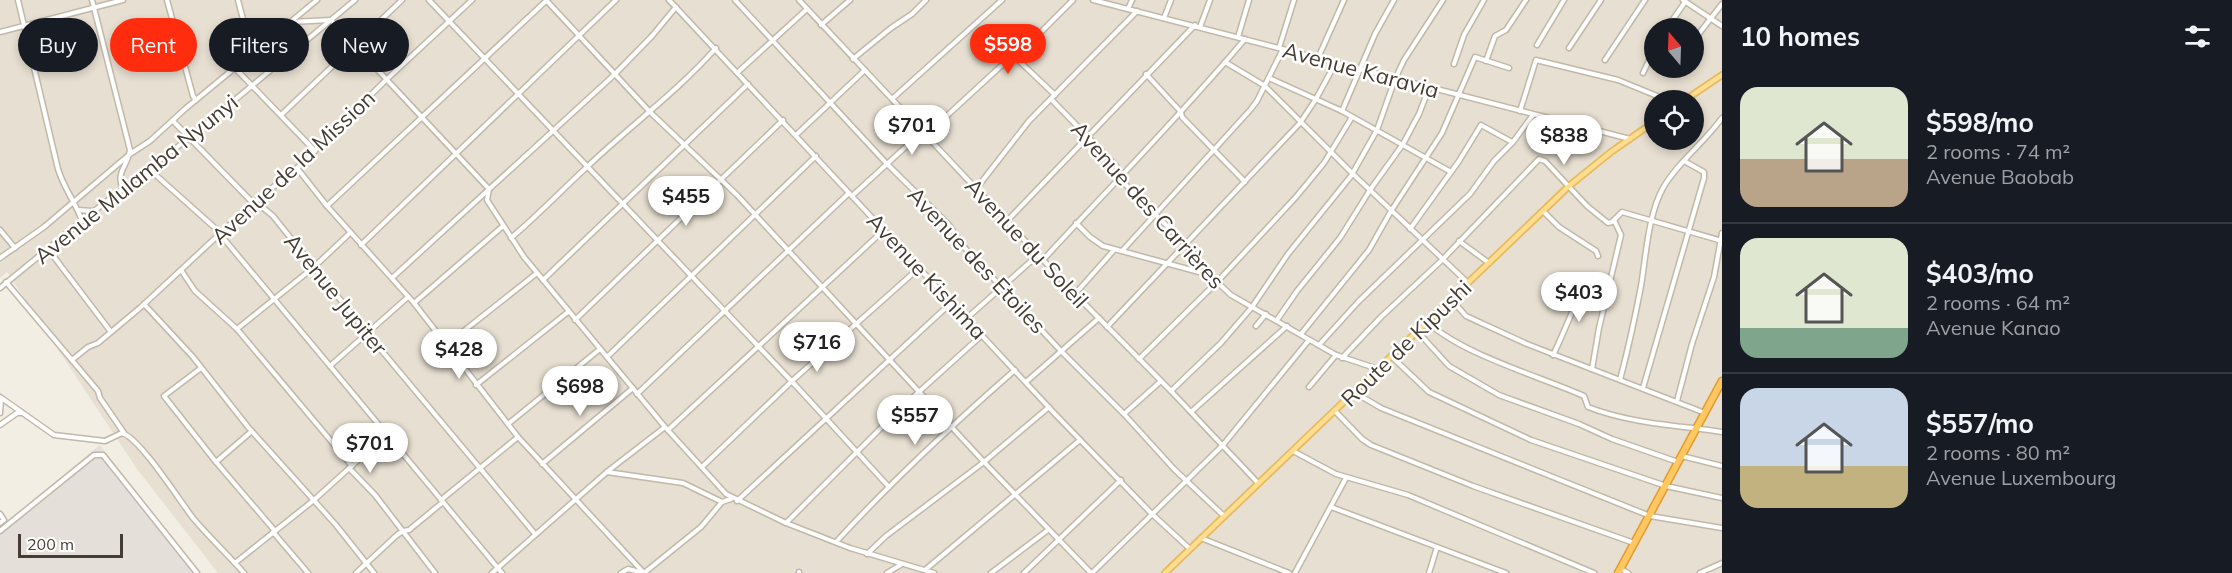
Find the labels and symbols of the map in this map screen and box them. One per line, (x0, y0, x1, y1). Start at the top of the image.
north arrow (1644, 18, 1704, 78)
pin: $598 (972, 24, 1044, 75)
street label: Avenue Karavia (1280, 36, 1442, 104)
street label: Avenue de la Mission (205, 84, 381, 250)
street label: Avenue Mulamba Nyunyi (28, 88, 244, 270)
pin: $701 (876, 105, 948, 156)
street label: Avenue des Carrières (1065, 115, 1231, 295)
pin: $838 (1528, 115, 1600, 166)
street label: Avenue du Soleil (959, 172, 1095, 314)
pin: $455 (650, 176, 722, 227)
street label: Avenue des Etoiles (902, 181, 1052, 339)
street label: Avenue Kishima (861, 207, 993, 345)
street label: Avenue Jupiter (278, 228, 394, 360)
pin: $403 (1543, 272, 1615, 323)
street label: Route de Kipushi (1335, 274, 1477, 412)
pin: $716 (781, 322, 853, 373)
pin: $428 (423, 329, 495, 380)
pin: $698 (544, 366, 616, 417)
pin: $557 (879, 395, 951, 446)
pin: $701 (334, 423, 406, 474)
scale bar (18, 531, 123, 558)

